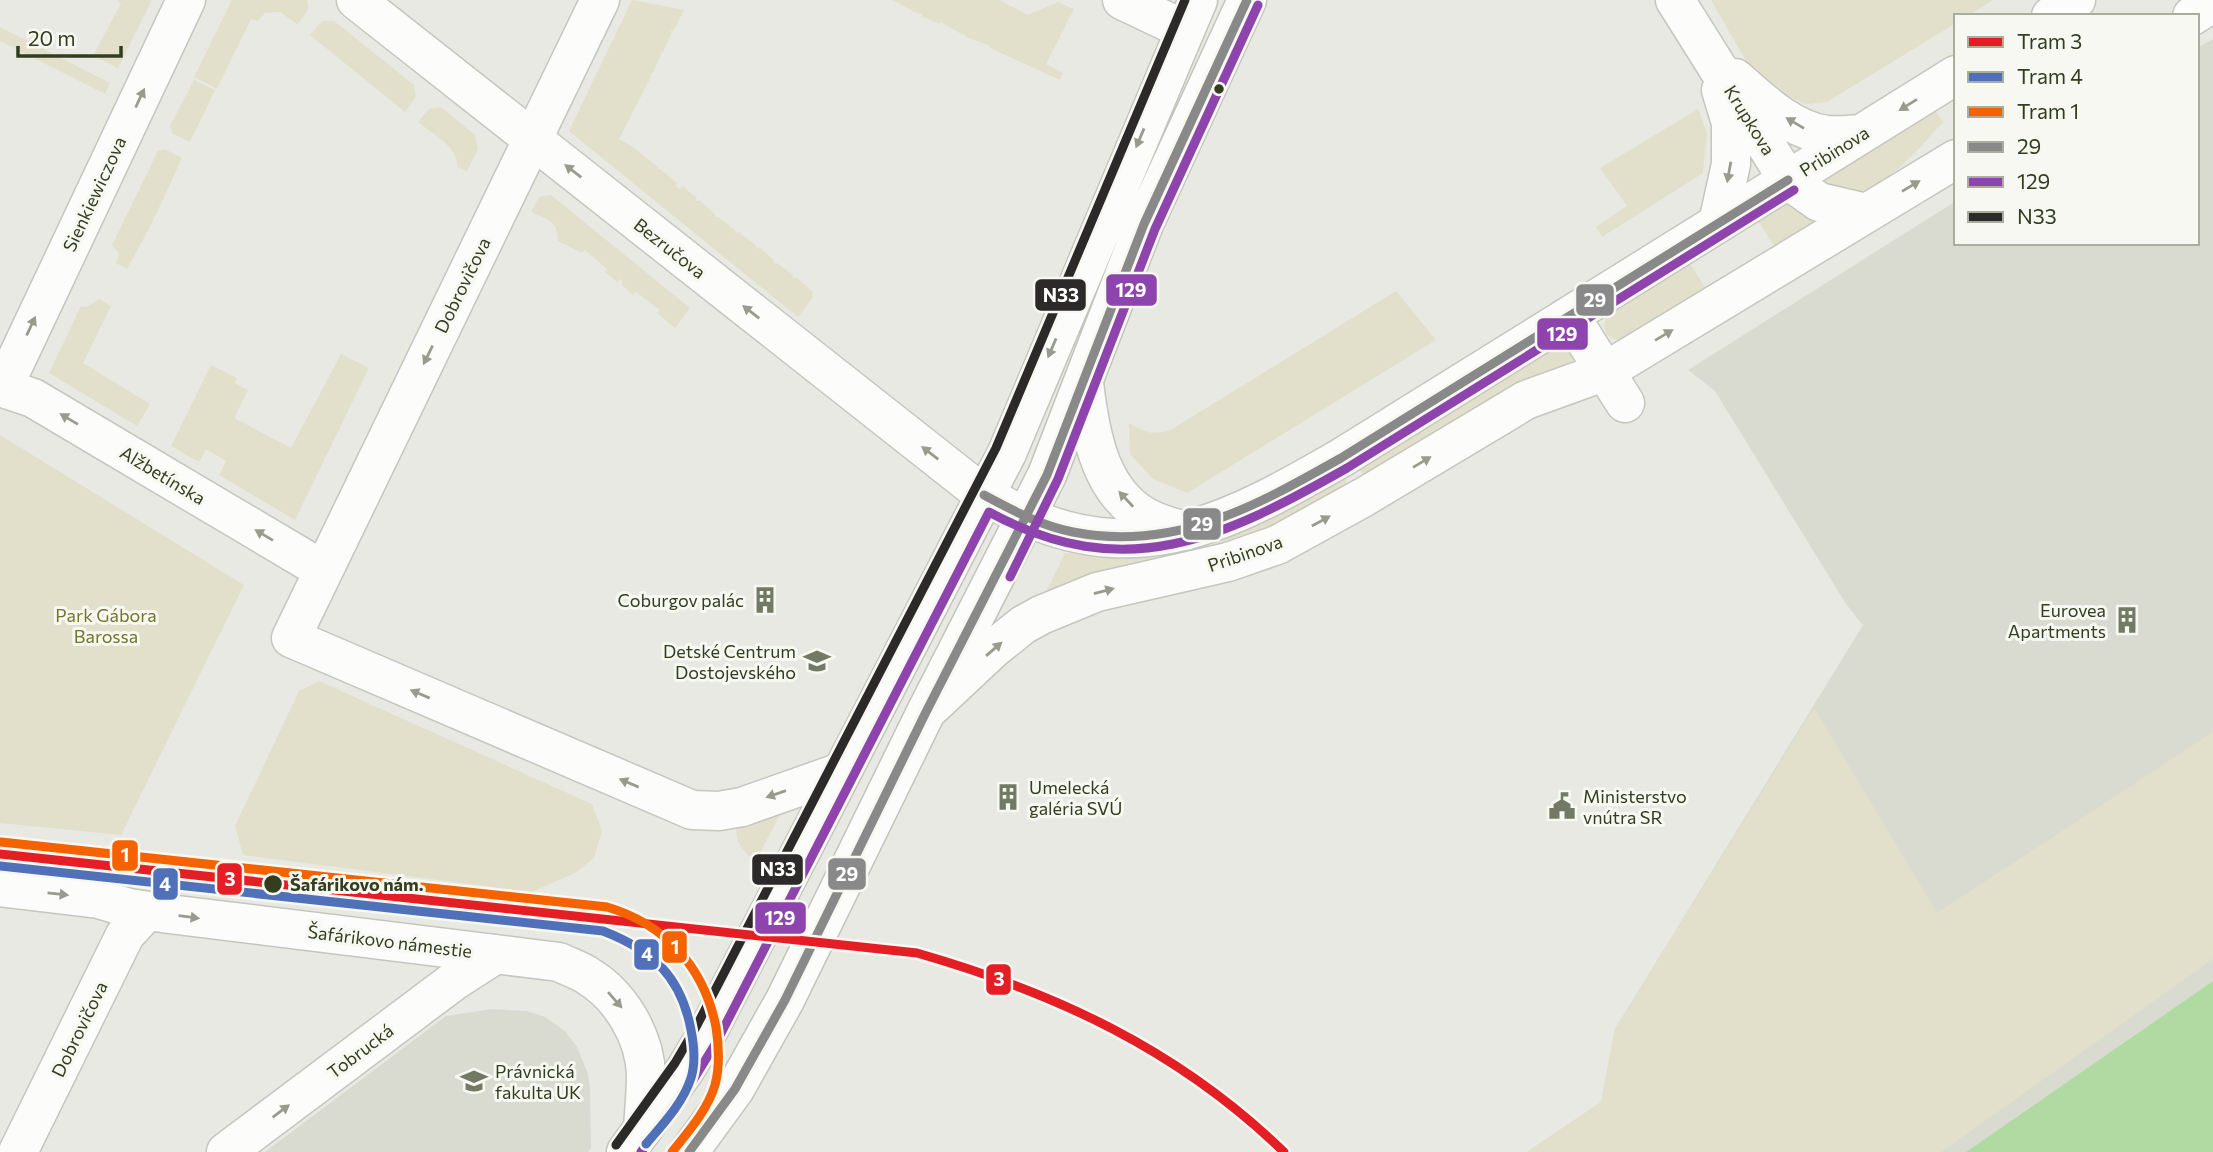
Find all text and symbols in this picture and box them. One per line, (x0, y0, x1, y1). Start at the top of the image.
scale bar (18, 14, 121, 58)
legend (1954, 14, 2199, 245)
text: 20 m (28, 25, 76, 50)
text: Tram 3 (2017, 28, 2082, 53)
text: Tram 4 (2017, 63, 2083, 88)
street label: Krupkova (1720, 81, 1780, 159)
unlabelled marker (1212, 82, 1226, 96)
one-way arrow (134, 88, 145, 108)
one-way arrow (1899, 98, 1918, 111)
text: Tram 1 (2017, 98, 2079, 123)
one-way arrow (1786, 117, 1805, 129)
street label: Pribinova (1795, 121, 1873, 181)
one-way arrow (1134, 128, 1145, 149)
street label: Sienkiewiczova (58, 133, 130, 255)
text: 29 (2017, 133, 2041, 158)
one-way arrow (1723, 161, 1734, 183)
one-way arrow (564, 164, 582, 179)
text: 129 (2017, 168, 2050, 193)
one-way arrow (1902, 179, 1921, 192)
text: N33 (2017, 203, 2057, 228)
street label: Bezručova (630, 213, 710, 283)
street label: Dobrovičova (429, 234, 495, 336)
line badge: 129 (1105, 273, 1158, 307)
line badge: N33 (1034, 278, 1087, 312)
text: 129 (1115, 278, 1147, 301)
text: N33 (1043, 283, 1079, 306)
line badge: 29 (1575, 283, 1615, 317)
text: 29 (1584, 288, 1606, 311)
one-way arrow (743, 305, 761, 320)
one-way arrow (26, 316, 37, 336)
line badge: 129 (1536, 317, 1589, 351)
text: 129 (1546, 322, 1578, 345)
one-way arrow (1655, 329, 1674, 342)
one-way arrow (1046, 338, 1057, 359)
one-way arrow (422, 345, 434, 365)
one-way arrow (59, 413, 78, 425)
street label: Alžbetínska (116, 441, 210, 509)
one-way arrow (921, 447, 939, 461)
one-way arrow (1413, 456, 1432, 468)
one-way arrow (1118, 490, 1134, 508)
line badge: 29 (1182, 507, 1222, 541)
text: 29 (1191, 512, 1213, 535)
one-way arrow (1311, 515, 1330, 527)
one-way arrow (255, 529, 274, 541)
street label: Pribinova (1205, 530, 1285, 576)
building icon: Coburgov palác (750, 585, 780, 615)
one-way arrow (1094, 585, 1116, 596)
place label: Coburgov palác (617, 589, 744, 611)
place label: Eurovea Apartments (2008, 599, 2106, 642)
park label: Park Gábora Barossa (55, 604, 157, 647)
building icon: Eurovea Apartments (2112, 605, 2142, 635)
place label: Detské Centrum Dostojevského (663, 640, 796, 683)
one-way arrow (985, 641, 1003, 657)
school or university icon: Detské Centrum Dostojevského (802, 646, 832, 676)
one-way arrow (410, 688, 430, 700)
place label: Umelecká galéria SVÚ (1029, 776, 1123, 819)
one-way arrow (619, 777, 639, 789)
building icon: Umelecká galéria SVÚ (993, 782, 1023, 812)
place label: Ministerstvo vnútra SR (1583, 785, 1687, 828)
one-way arrow (765, 789, 786, 800)
public building icon: Ministerstvo vnútra SR (1547, 791, 1577, 821)
line badge: 1 (111, 839, 139, 872)
text: 1 (121, 843, 129, 866)
line badge: N33 (751, 853, 804, 886)
text: N33 (760, 857, 796, 880)
line badge: 29 (827, 857, 867, 891)
line badge: 3 (216, 862, 243, 896)
text: 29 (836, 862, 858, 885)
line badge: 4 (152, 867, 179, 901)
text: 3 (224, 867, 236, 890)
text: 4 (159, 872, 171, 895)
marker: Šafárikovo nám. (262, 873, 284, 895)
place label: Šafárikovo nám. (290, 873, 424, 895)
one-way arrow (47, 889, 69, 900)
line badge: 129 (754, 901, 807, 935)
text: 129 (764, 906, 796, 929)
one-way arrow (179, 911, 201, 922)
street label: Šafárikovo námestie (307, 920, 473, 962)
line badge: 1 (661, 930, 688, 964)
text: 1 (671, 935, 679, 958)
line badge: 4 (633, 938, 660, 971)
text: 4 (641, 942, 653, 965)
line badge: 3 (985, 963, 1012, 996)
text: 3 (993, 967, 1005, 990)
street label: Dobrovičova (46, 978, 112, 1080)
one-way arrow (607, 991, 622, 1009)
street label: Tobrucká (323, 1019, 397, 1083)
place label: Právnická fakulta UK (495, 1060, 581, 1103)
school or university icon: Právnická fakulta UK (459, 1066, 489, 1096)
one-way arrow (271, 1104, 290, 1118)

